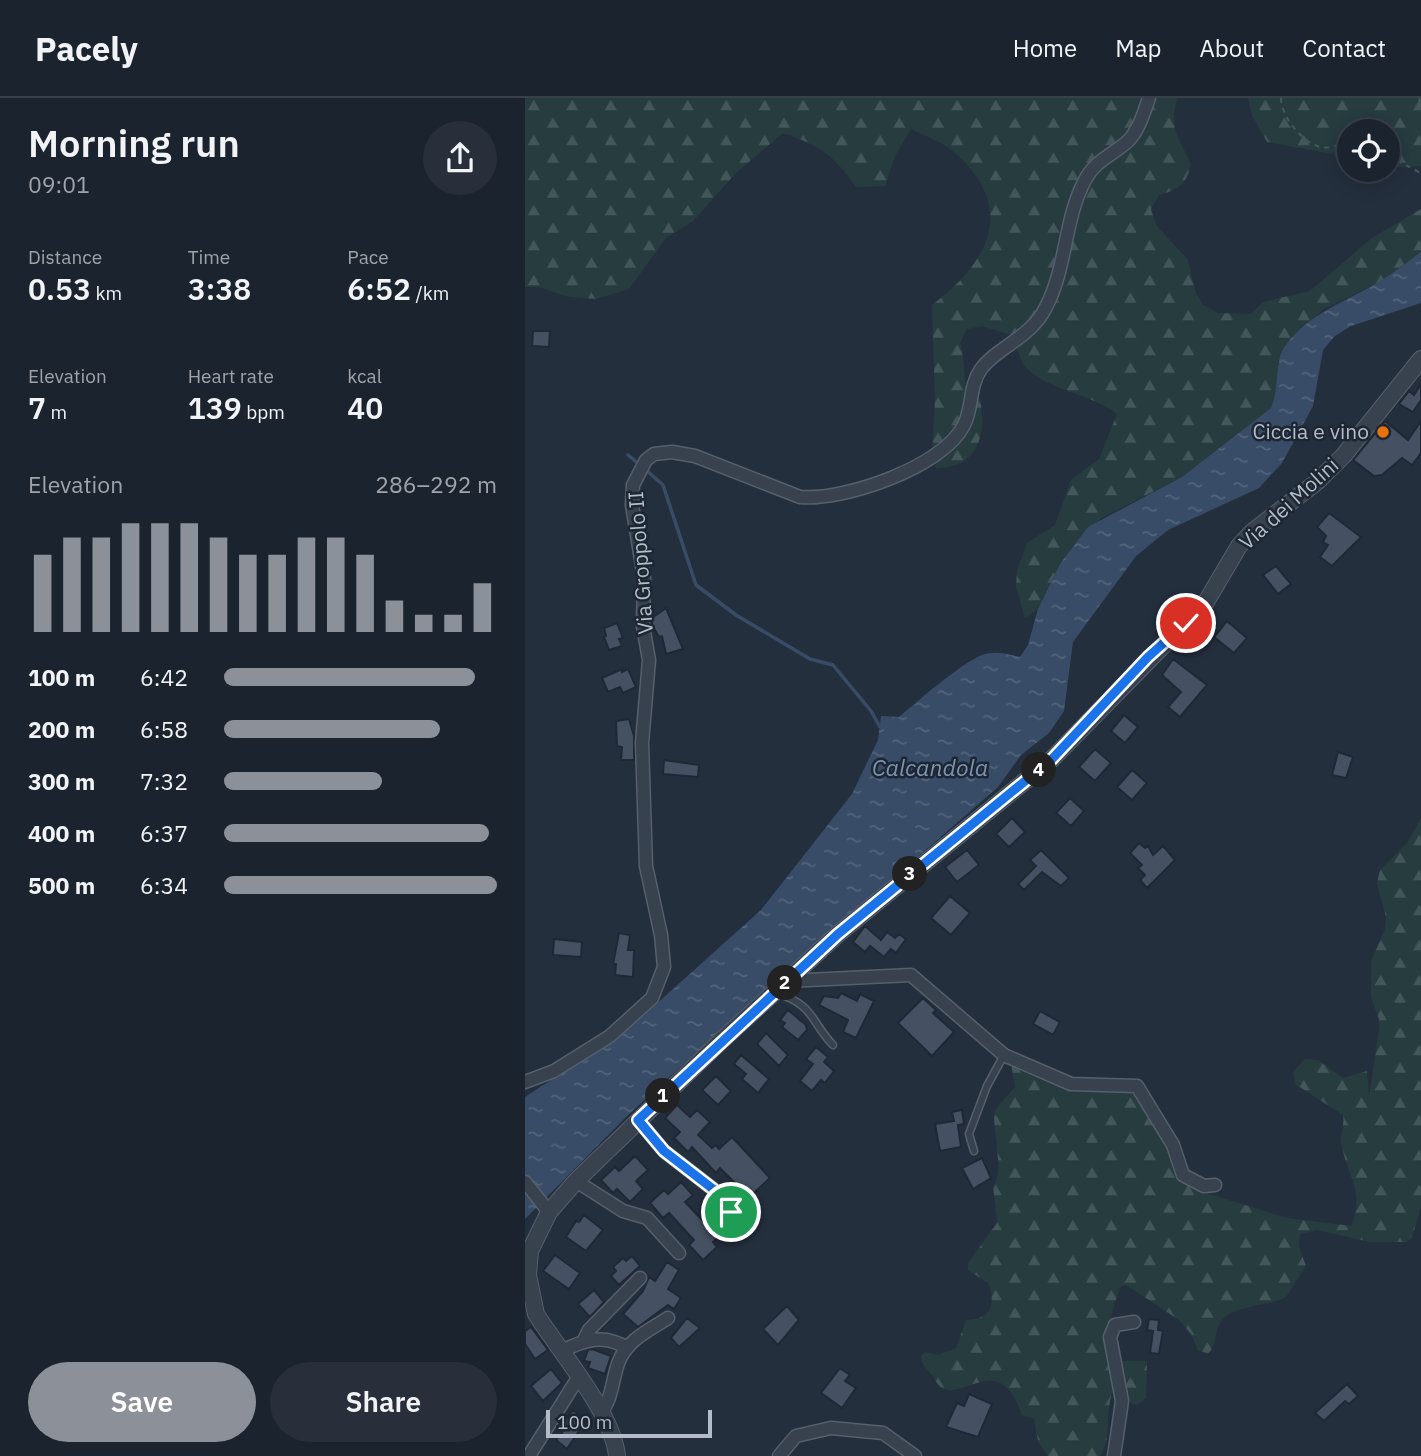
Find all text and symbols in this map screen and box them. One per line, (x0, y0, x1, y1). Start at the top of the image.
text: Pacely (35, 27, 138, 70)
text: Home (1013, 32, 1077, 64)
text: Map (1115, 32, 1161, 64)
text: About (1199, 32, 1264, 64)
text: Contact (1302, 32, 1386, 64)
text: Morning run (28, 118, 240, 167)
map controls (1337, 119, 1400, 182)
button: locate (1337, 119, 1400, 182)
button: share (423, 121, 497, 195)
text: 09:01 (28, 169, 90, 199)
text: Distance (28, 245, 102, 269)
text: Time (188, 245, 230, 269)
text: Pace (347, 245, 389, 269)
text: 0.53 (28, 269, 91, 308)
text: 3:38 (188, 269, 251, 308)
text: 6:52 (347, 269, 411, 308)
text: km (91, 281, 122, 305)
text: /km (411, 281, 449, 305)
text: Elevation (28, 364, 107, 388)
text: Heart rate (188, 364, 274, 388)
text: kcal (347, 364, 382, 388)
text: 7 (28, 388, 46, 427)
text: 139 (188, 388, 242, 427)
text: 40 (347, 388, 383, 427)
text: m (46, 400, 67, 424)
text: bpm (242, 400, 285, 424)
place label: Ciccia e vino (1253, 417, 1369, 445)
marker: Ciccia e vino (1375, 424, 1391, 440)
street label: Via dei Molini (1232, 451, 1344, 556)
text: Elevation (28, 469, 123, 499)
text: 286–292 m (375, 469, 497, 499)
street label: Via Groppolo II (621, 491, 659, 636)
pin (1156, 593, 1216, 653)
icon: check (1167, 604, 1205, 642)
text: 100 m (28, 662, 95, 692)
text: 6:42 (140, 662, 188, 692)
text: 200 m (28, 714, 95, 744)
text: 6:58 (140, 714, 188, 744)
water label: Calcandola (872, 752, 988, 782)
pin: 4 (1021, 752, 1057, 788)
text: 4 (1033, 757, 1044, 781)
text: 300 m (28, 766, 95, 796)
text: 7:32 (140, 766, 188, 796)
text: 400 m (28, 818, 95, 848)
text: 6:37 (140, 818, 188, 848)
pin: 3 (893, 856, 927, 892)
text: 3 (904, 861, 915, 885)
text: 500 m (28, 870, 95, 900)
text: 6:34 (140, 870, 188, 900)
pin: 2 (768, 966, 803, 1001)
text: 2 (779, 970, 790, 994)
pin: 1 (645, 1079, 681, 1114)
text: 1 (657, 1083, 668, 1107)
pin (701, 1182, 761, 1242)
icon: arrive (712, 1193, 750, 1231)
button: Save (28, 1362, 256, 1442)
button: Share (270, 1362, 497, 1442)
scale bar (546, 1407, 712, 1439)
text: 100 m (557, 1410, 612, 1434)

